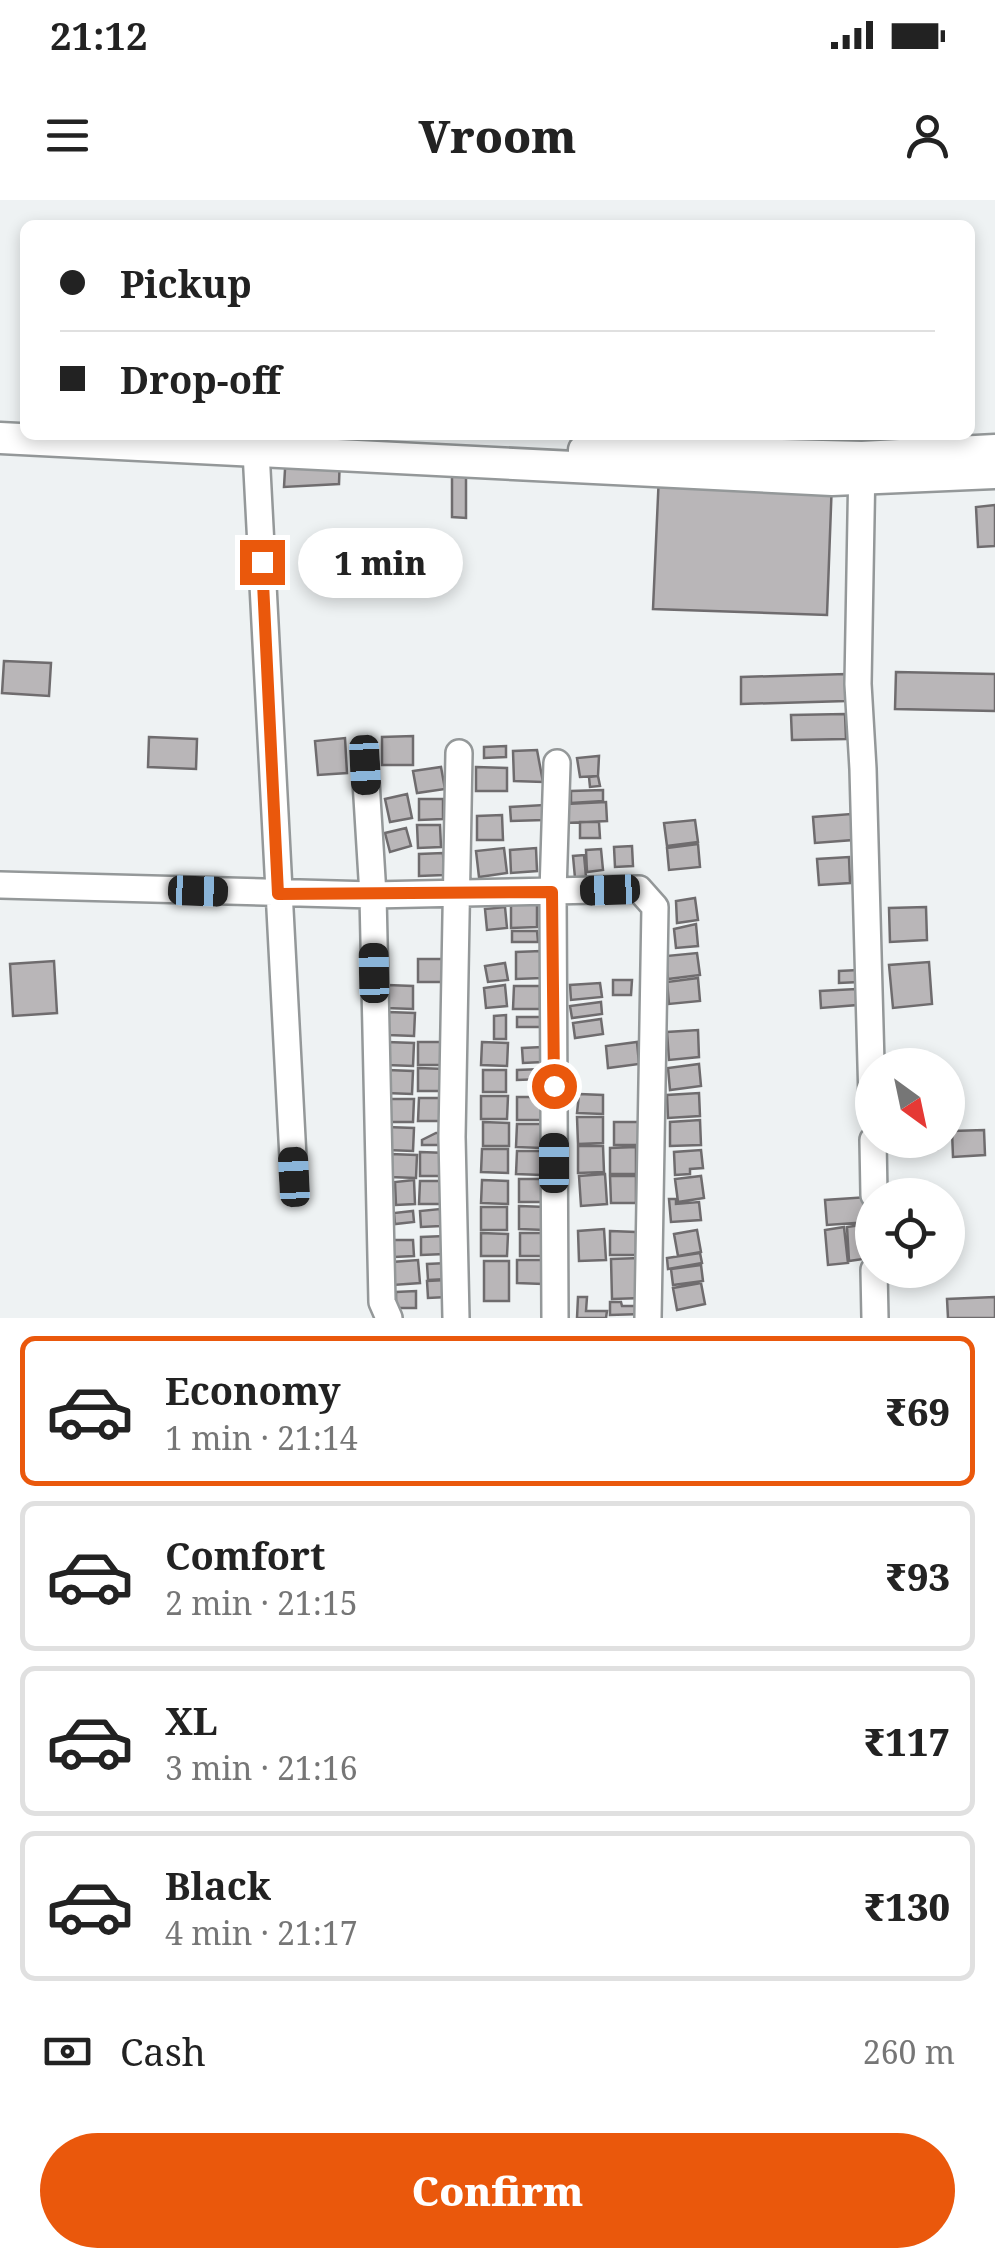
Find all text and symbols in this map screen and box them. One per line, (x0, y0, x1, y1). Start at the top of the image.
text: 21:12 (50, 9, 147, 61)
text: Vroom (419, 105, 576, 166)
icon: menu (40, 108, 95, 163)
icon: person (900, 108, 955, 163)
text: Pickup (120, 257, 252, 309)
text: Drop-off (120, 353, 281, 405)
callout: 1 min (297, 527, 462, 597)
route end (240, 540, 285, 585)
text: 1 min (335, 541, 426, 584)
car (348, 734, 382, 796)
car (579, 874, 641, 906)
car (167, 875, 229, 907)
car (358, 943, 390, 1003)
north arrow (855, 1048, 965, 1158)
map controls (855, 1048, 965, 1288)
route start (532, 1064, 577, 1109)
car (539, 1133, 569, 1193)
car (277, 1146, 311, 1208)
button: locate (855, 1178, 965, 1288)
text: Economy (165, 1364, 341, 1416)
icon: car (45, 1366, 135, 1456)
text: ₹69 (885, 1385, 950, 1437)
text: 1 min · 21:14 (165, 1416, 358, 1459)
text: Comfort (165, 1529, 325, 1581)
icon: car (45, 1531, 135, 1621)
text: ₹93 (885, 1550, 950, 1602)
text: 2 min · 21:15 (165, 1581, 358, 1624)
text: XL (165, 1694, 218, 1746)
icon: car (45, 1696, 135, 1786)
text: ₹117 (864, 1715, 950, 1767)
text: 3 min · 21:16 (165, 1746, 358, 1789)
text: Black (165, 1859, 271, 1911)
icon: car (45, 1861, 135, 1951)
text: ₹130 (864, 1880, 950, 1932)
text: 4 min · 21:17 (165, 1911, 358, 1954)
icon: cash (40, 2024, 95, 2079)
text: Cash (120, 2025, 206, 2077)
text: 260 m (863, 2030, 955, 2073)
button: Confirm (40, 2133, 955, 2248)

